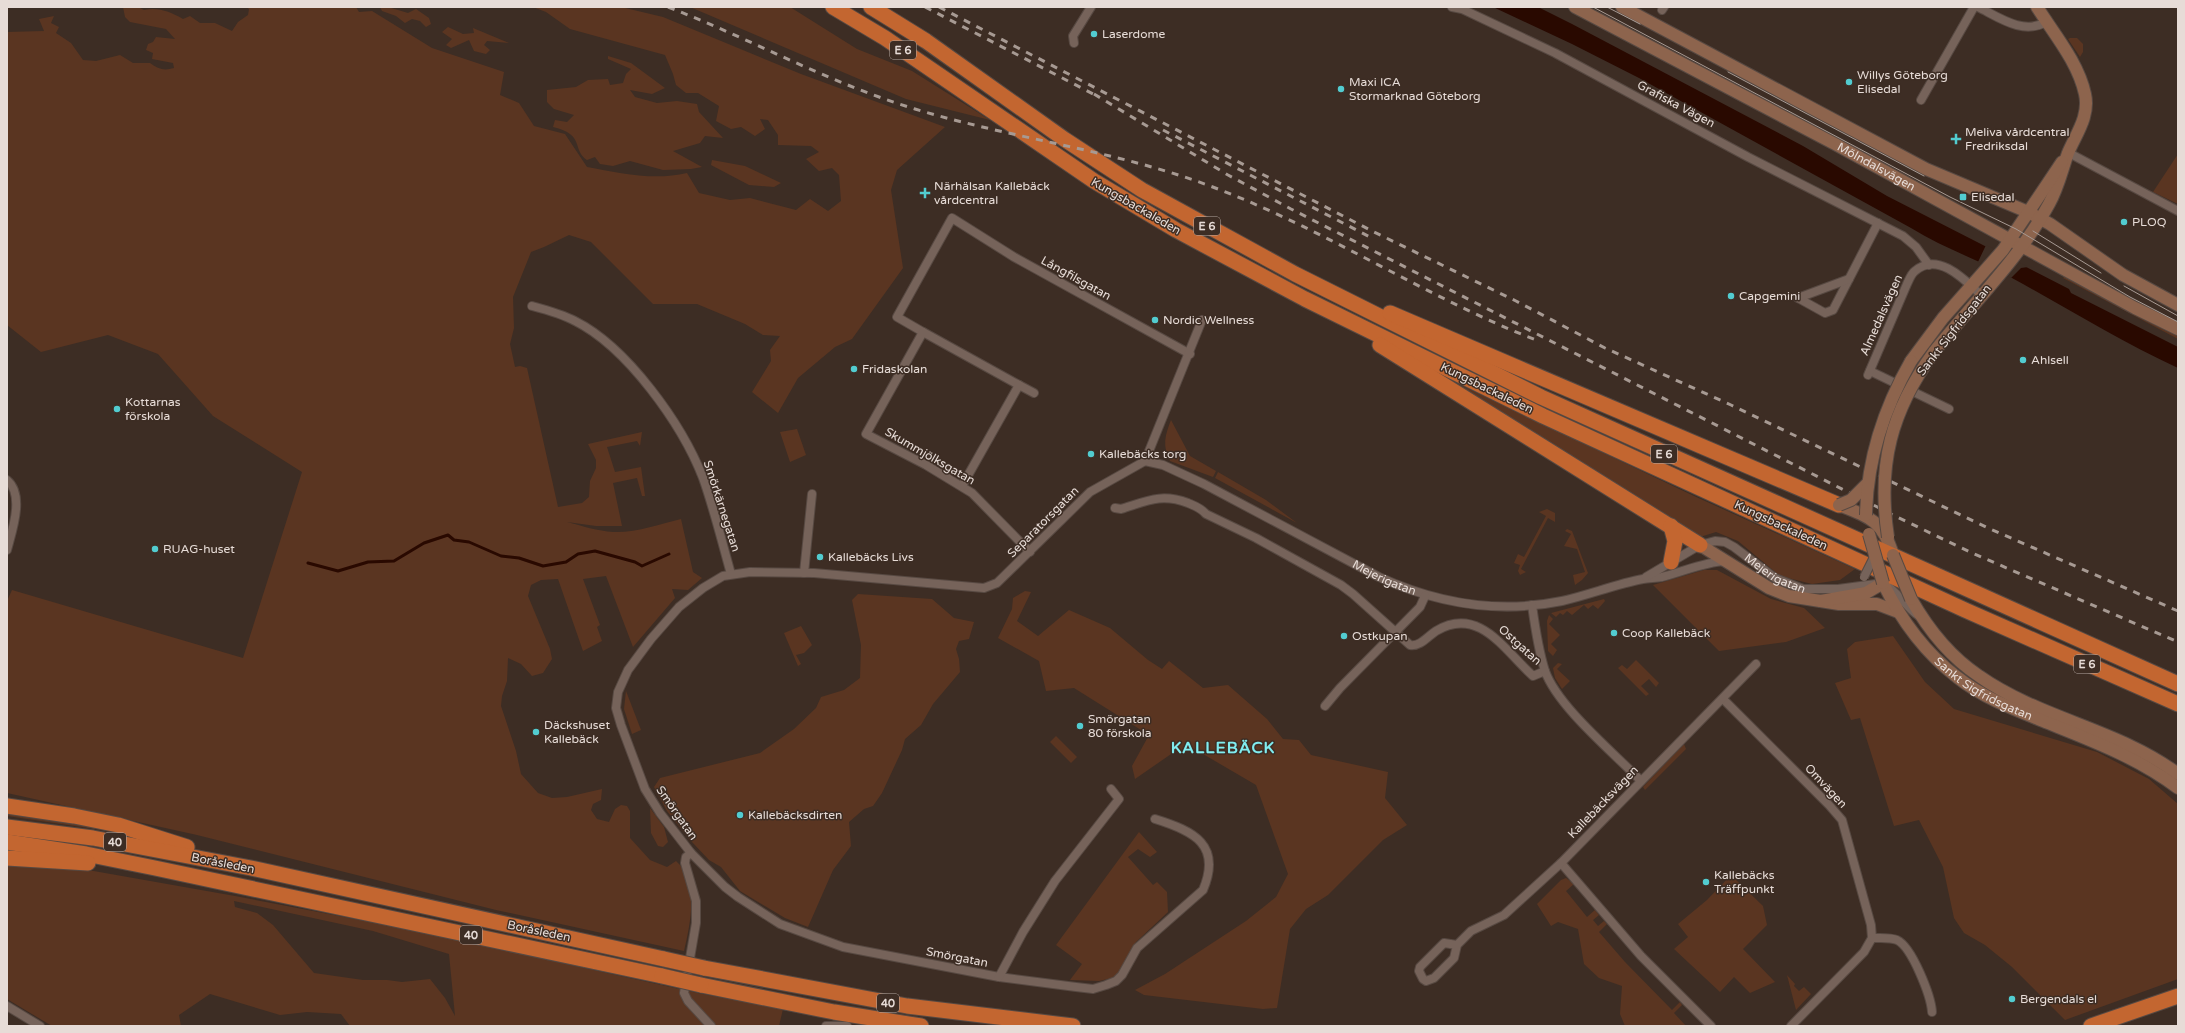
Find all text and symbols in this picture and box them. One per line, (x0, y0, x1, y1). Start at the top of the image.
place label: Laserdome (1102, 27, 1166, 41)
marker: Laserdome (1089, 29, 1099, 39)
road number: E 6 (890, 41, 916, 59)
place label: Willys Göteborg Elisedal (1857, 68, 1948, 96)
place label: Maxi ICA Stormarknad Göteborg (1349, 75, 1481, 103)
marker: Willys Göteborg Elisedal (1844, 77, 1854, 87)
street label: Grafiska Vägen (1635, 78, 1717, 130)
marker: Maxi ICA Stormarknad Göteborg (1336, 84, 1346, 94)
place label: Meliva vårdcentral Fredriksdal (1965, 125, 2070, 153)
marker: Meliva vårdcentral Fredriksdal (1950, 133, 1962, 145)
street label: Mölndalsvägen (1835, 140, 1918, 194)
street label: Kungsbackaleden (1089, 175, 1183, 237)
place label: Närhälsan Kallebäck vårdcentral (934, 179, 1050, 207)
marker: Närhälsan Kallebäck vårdcentral (919, 187, 931, 199)
place label: Elisedal (1971, 190, 2015, 204)
marker: Elisedal (1958, 192, 1968, 202)
place label: PLOQ (2132, 215, 2167, 229)
road number: E 6 (1194, 217, 1220, 235)
marker: PLOQ (2119, 217, 2129, 227)
street label: Långfilsgatan (1039, 253, 1113, 303)
street label: Almedalsvägen (1857, 272, 1905, 358)
street label: Sankt Sigfridsgatan (1914, 282, 1994, 378)
place label: Capgemini (1739, 289, 1800, 303)
marker: Capgemini (1726, 291, 1736, 301)
place label: Nordic Wellness (1163, 313, 1254, 327)
marker: Nordic Wellness (1150, 315, 1160, 325)
place label: Ahlsell (2031, 353, 2069, 367)
marker: Ahlsell (2018, 355, 2028, 365)
street label: Kungsbackaleden (1438, 359, 1536, 417)
place label: Fridaskolan (862, 362, 927, 376)
marker: Fridaskolan (849, 364, 859, 374)
place label: Kottarnas förskola (125, 395, 181, 423)
marker: Kottarnas förskola (112, 404, 122, 414)
street label: Skummjölksgatan (883, 425, 977, 487)
road number: E 6 (1651, 445, 1677, 463)
place label: Kallebäcks torg (1099, 447, 1186, 461)
marker: Kallebäcks torg (1086, 449, 1096, 459)
street label: Smörkärnegatan (701, 459, 743, 553)
street label: Separatorsgatan (1005, 484, 1081, 560)
street label: Kungsbackaleden (1732, 497, 1830, 553)
place label: RUAG-huset (163, 542, 235, 556)
marker: RUAG-huset (150, 544, 160, 554)
place label: Kallebäcks Livs (828, 550, 914, 564)
street label: Mejerigatan (1742, 551, 1808, 596)
marker: Kallebäcks Livs (815, 552, 825, 562)
street label: Mejerigatan (1350, 557, 1418, 598)
street label: Ostgatan (1496, 622, 1544, 668)
place label: Coop Kallebäck (1622, 626, 1711, 640)
marker: Coop Kallebäck (1609, 628, 1619, 638)
place label: Ostkupan (1352, 629, 1407, 643)
marker: Ostkupan (1339, 631, 1349, 641)
street label: Sankt Sigfridsgatan (1932, 654, 2034, 723)
road number: E 6 (2074, 655, 2100, 673)
place label: Smörgatan 80 förskola (1088, 712, 1152, 740)
place label: Däckshuset Kallebäck (544, 718, 610, 746)
marker: Smörgatan 80 förskola (1075, 721, 1085, 731)
marker: Däckshuset Kallebäck (531, 727, 541, 737)
district label: KALLEBÄCK (1171, 738, 1275, 758)
street label: Omvägen (1802, 761, 1850, 811)
street label: Kallebäcksvägen (1565, 763, 1641, 841)
street label: Smörgatan (653, 783, 701, 843)
place label: Kallebäcksdirten (748, 808, 842, 822)
marker: Kallebäcksdirten (735, 810, 745, 820)
road number: 40 (104, 833, 126, 851)
street label: Boråsleden (190, 850, 256, 876)
place label: Kallebäcks Träffpunkt (1714, 868, 1775, 896)
marker: Kallebäcks Träffpunkt (1701, 877, 1711, 887)
street label: Boråsleden (506, 917, 572, 945)
road number: 40 (460, 926, 482, 944)
street label: Smörgatan (925, 944, 989, 970)
place label: Bergendals el (2020, 992, 2097, 1006)
road number: 40 (877, 994, 899, 1012)
marker: Bergendals el (2007, 994, 2017, 1004)

